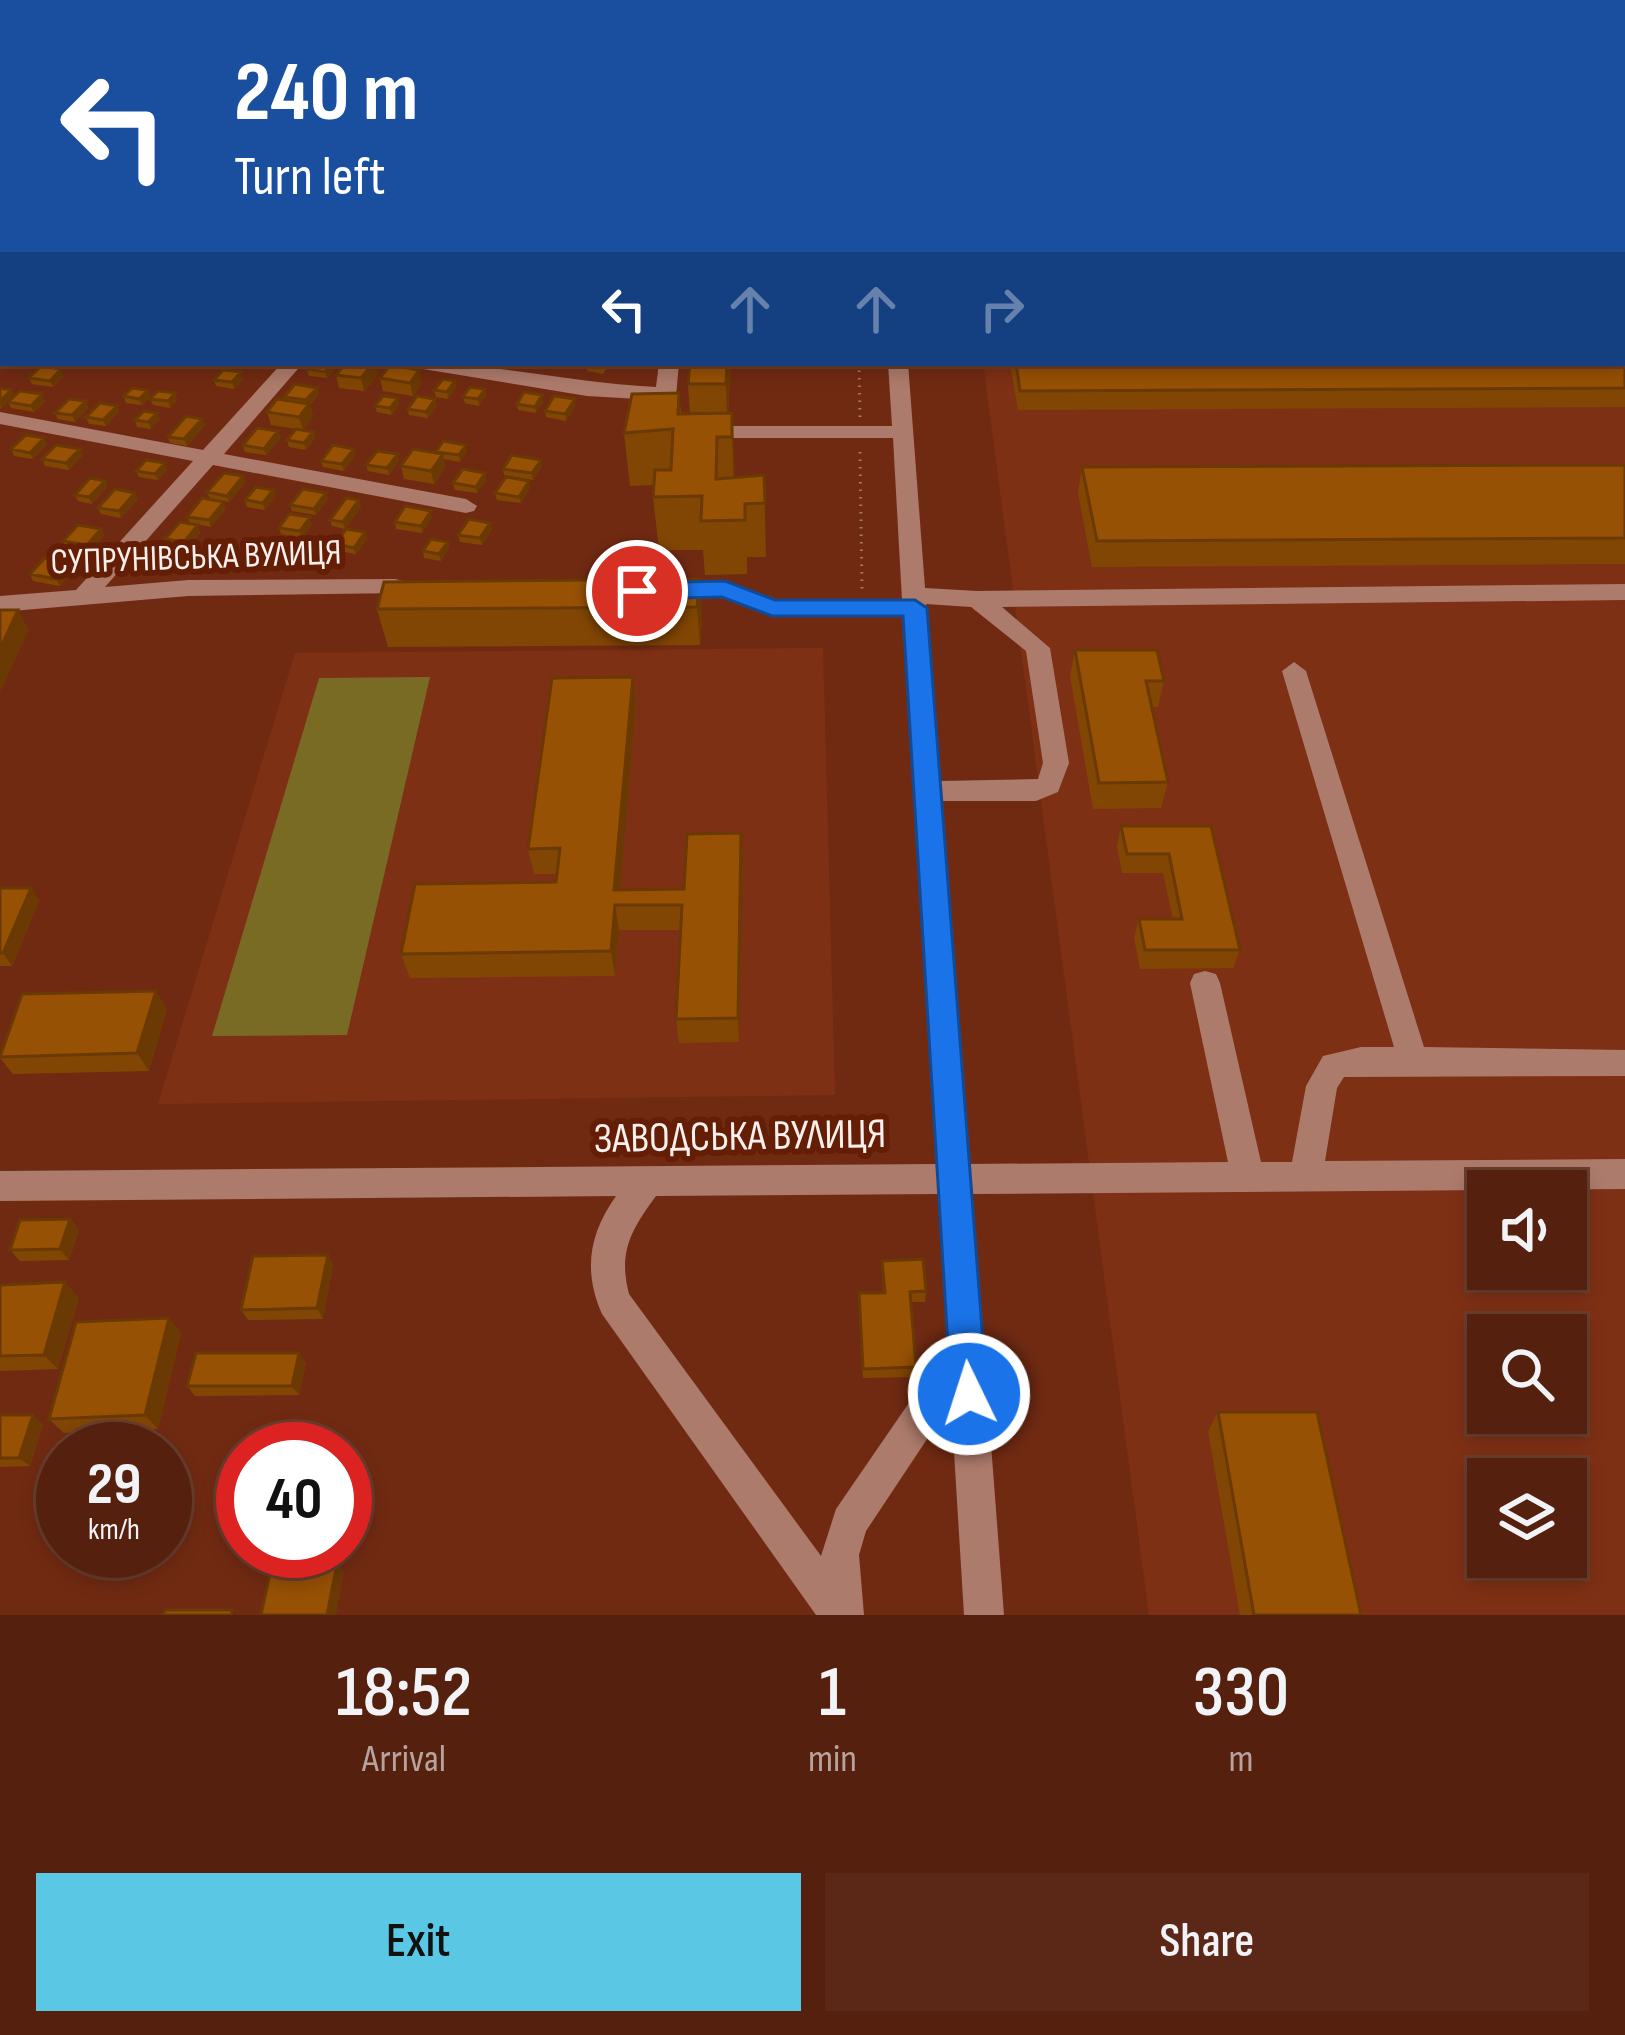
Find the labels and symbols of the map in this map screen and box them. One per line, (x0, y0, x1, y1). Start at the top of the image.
street label: СУПРУНІВСЬКА ВУЛИЦЯ (50, 531, 342, 585)
pin (586, 540, 688, 642)
street label: ЗАВОДСЬКА ВУЛИЦЯ (593, 1109, 887, 1165)
position arrow (906, 1331, 1032, 1457)
speed limit sign: 40 (216, 1422, 372, 1578)

